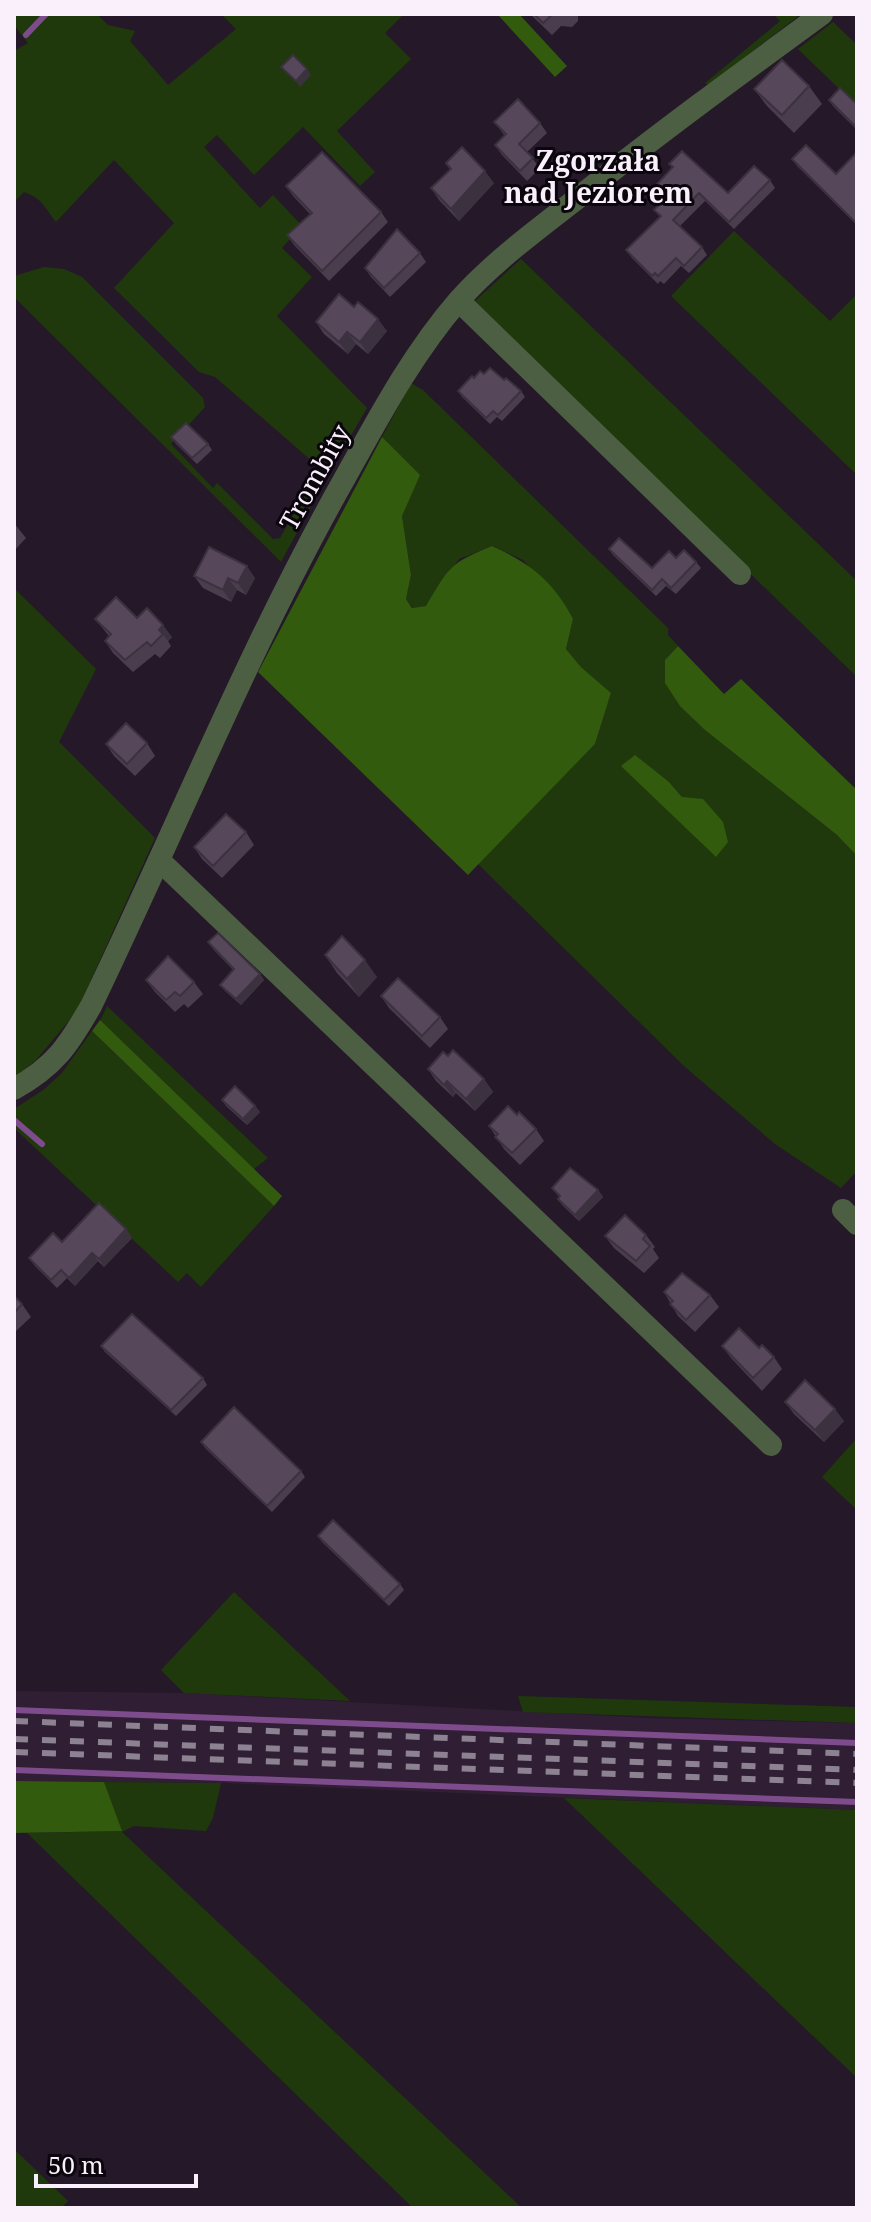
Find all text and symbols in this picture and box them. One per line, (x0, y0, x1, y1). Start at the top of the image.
district label: Zgorzała nad Jeziorem (504, 141, 692, 211)
street label: Trombity (270, 417, 358, 536)
scale bar (36, 2138, 196, 2188)
text: 50 m (48, 2148, 104, 2181)

